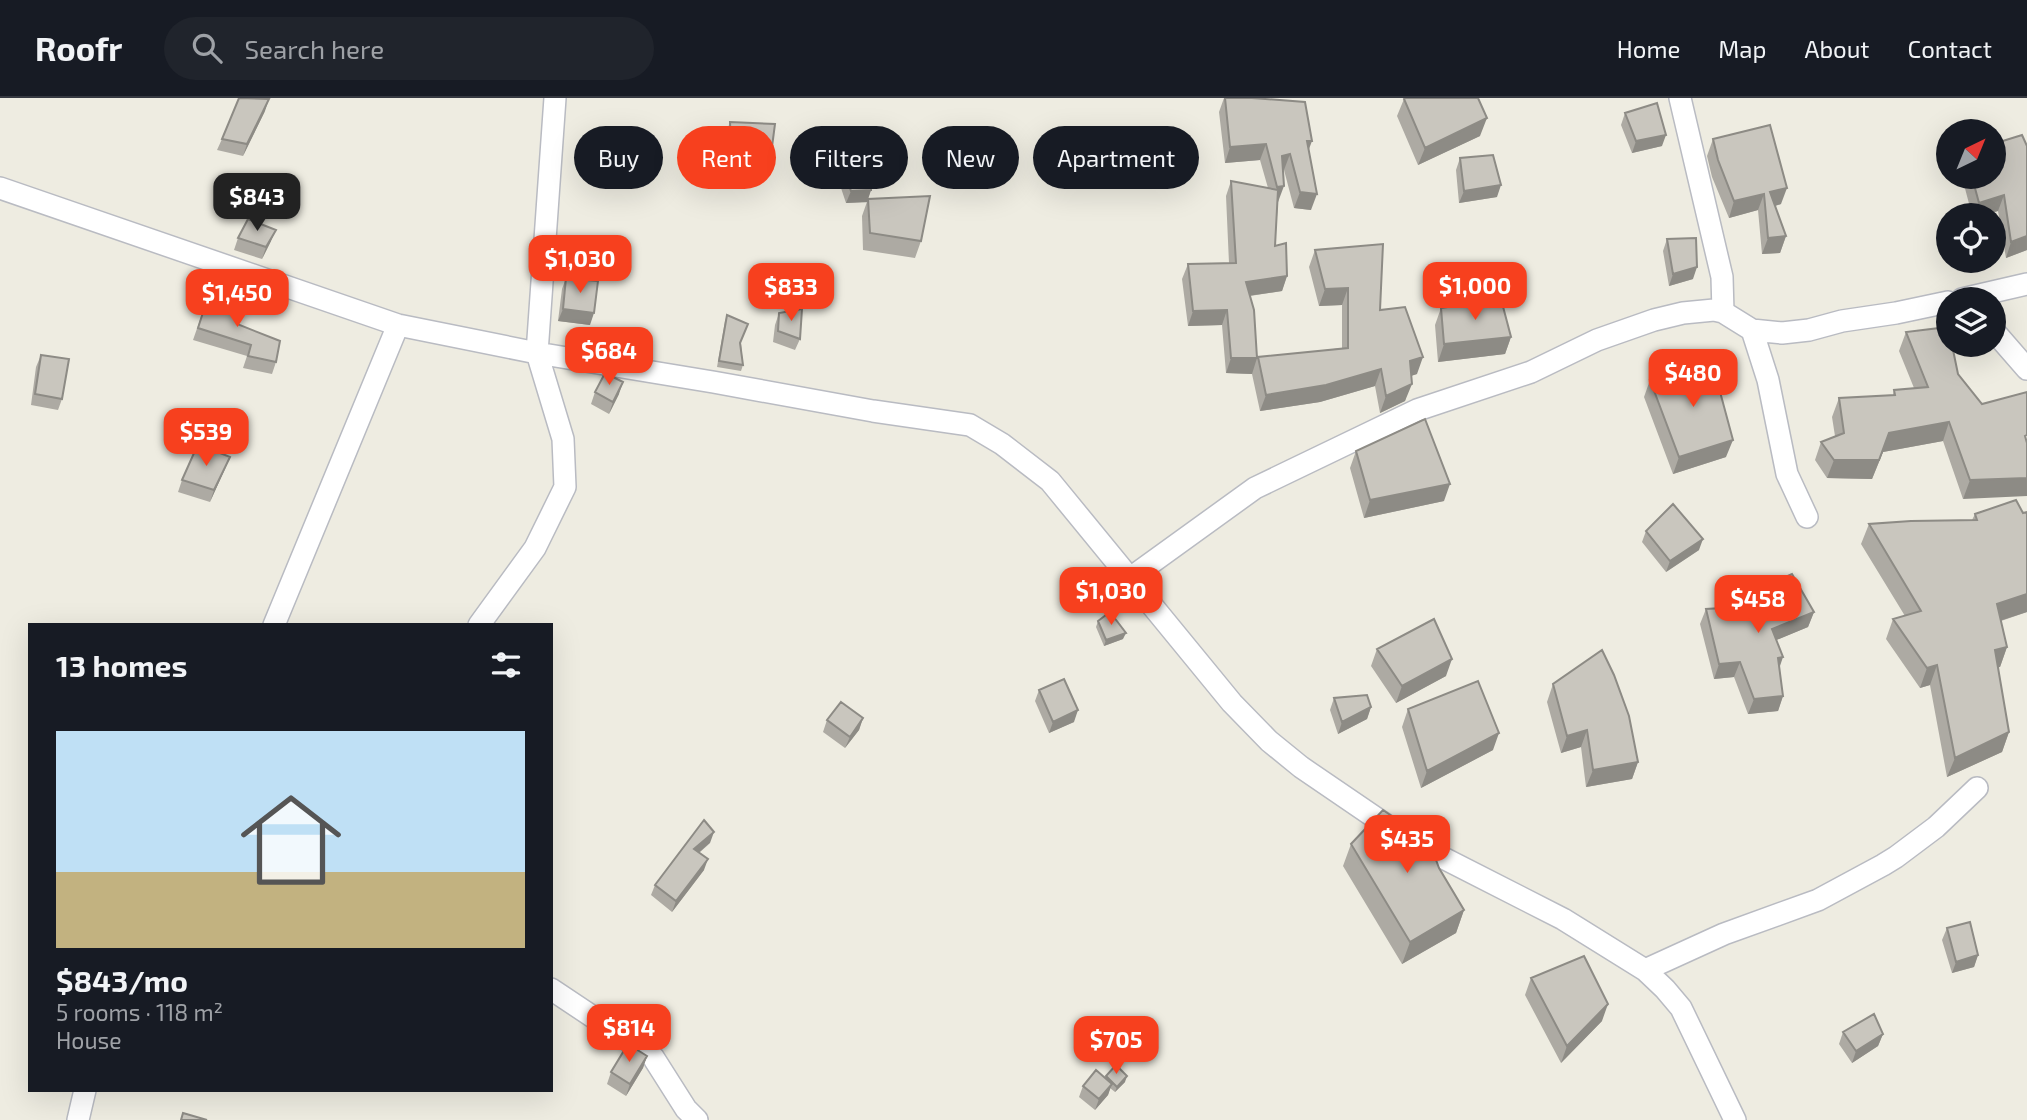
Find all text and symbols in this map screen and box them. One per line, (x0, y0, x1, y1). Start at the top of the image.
search box (164, 17, 654, 80)
text: Roofr (35, 28, 122, 68)
icon: search (188, 29, 226, 67)
text: Search here (244, 33, 384, 64)
text: Home (1617, 34, 1680, 63)
text: Map (1718, 34, 1766, 63)
text: About (1804, 34, 1870, 63)
text: Contact (1908, 34, 1992, 63)
north arrow (1936, 119, 2006, 189)
map controls (1936, 119, 2006, 357)
chip: Buy (574, 126, 663, 189)
chip: Rent (677, 126, 776, 189)
chip: Filters (790, 126, 908, 189)
chip: New (922, 126, 1019, 189)
chip: Apartment (1033, 126, 1199, 189)
pin: $843 (216, 174, 298, 233)
text: $843 (229, 182, 285, 210)
button: locate (1936, 203, 2006, 273)
pin: $1,030 (523, 236, 637, 295)
text: $1,030 (545, 244, 615, 272)
pin: $1,000 (1418, 262, 1532, 322)
pin: $833 (750, 264, 832, 323)
pin: $1,450 (180, 270, 294, 329)
text: $1,000 (1439, 271, 1511, 299)
text: $833 (764, 272, 818, 300)
text: $1,450 (202, 278, 272, 306)
button: layers (1936, 287, 2006, 357)
pin: $684 (568, 328, 650, 387)
text: $684 (581, 336, 637, 364)
pin: $480 (1652, 350, 1734, 409)
text: $480 (1665, 358, 1721, 386)
pin: $539 (165, 408, 247, 468)
text: $539 (180, 417, 232, 445)
pin: $1,030 (1054, 568, 1168, 627)
pin: $458 (1717, 575, 1799, 635)
text: $1,030 (1076, 576, 1146, 604)
text: $458 (1730, 584, 1786, 612)
icon: filters (487, 646, 525, 684)
text: 13 homes (56, 647, 187, 683)
icon: home (228, 777, 354, 903)
pin: $435 (1366, 816, 1448, 875)
text: $435 (1380, 824, 1434, 852)
text: $843/mo (56, 962, 188, 998)
text: 5 rooms · 118 m² (56, 998, 223, 1026)
pin: $814 (588, 1004, 670, 1064)
text: $814 (603, 1013, 655, 1041)
pin: $705 (1075, 1016, 1157, 1076)
text: $705 (1090, 1025, 1142, 1053)
text: House (56, 1026, 122, 1054)

